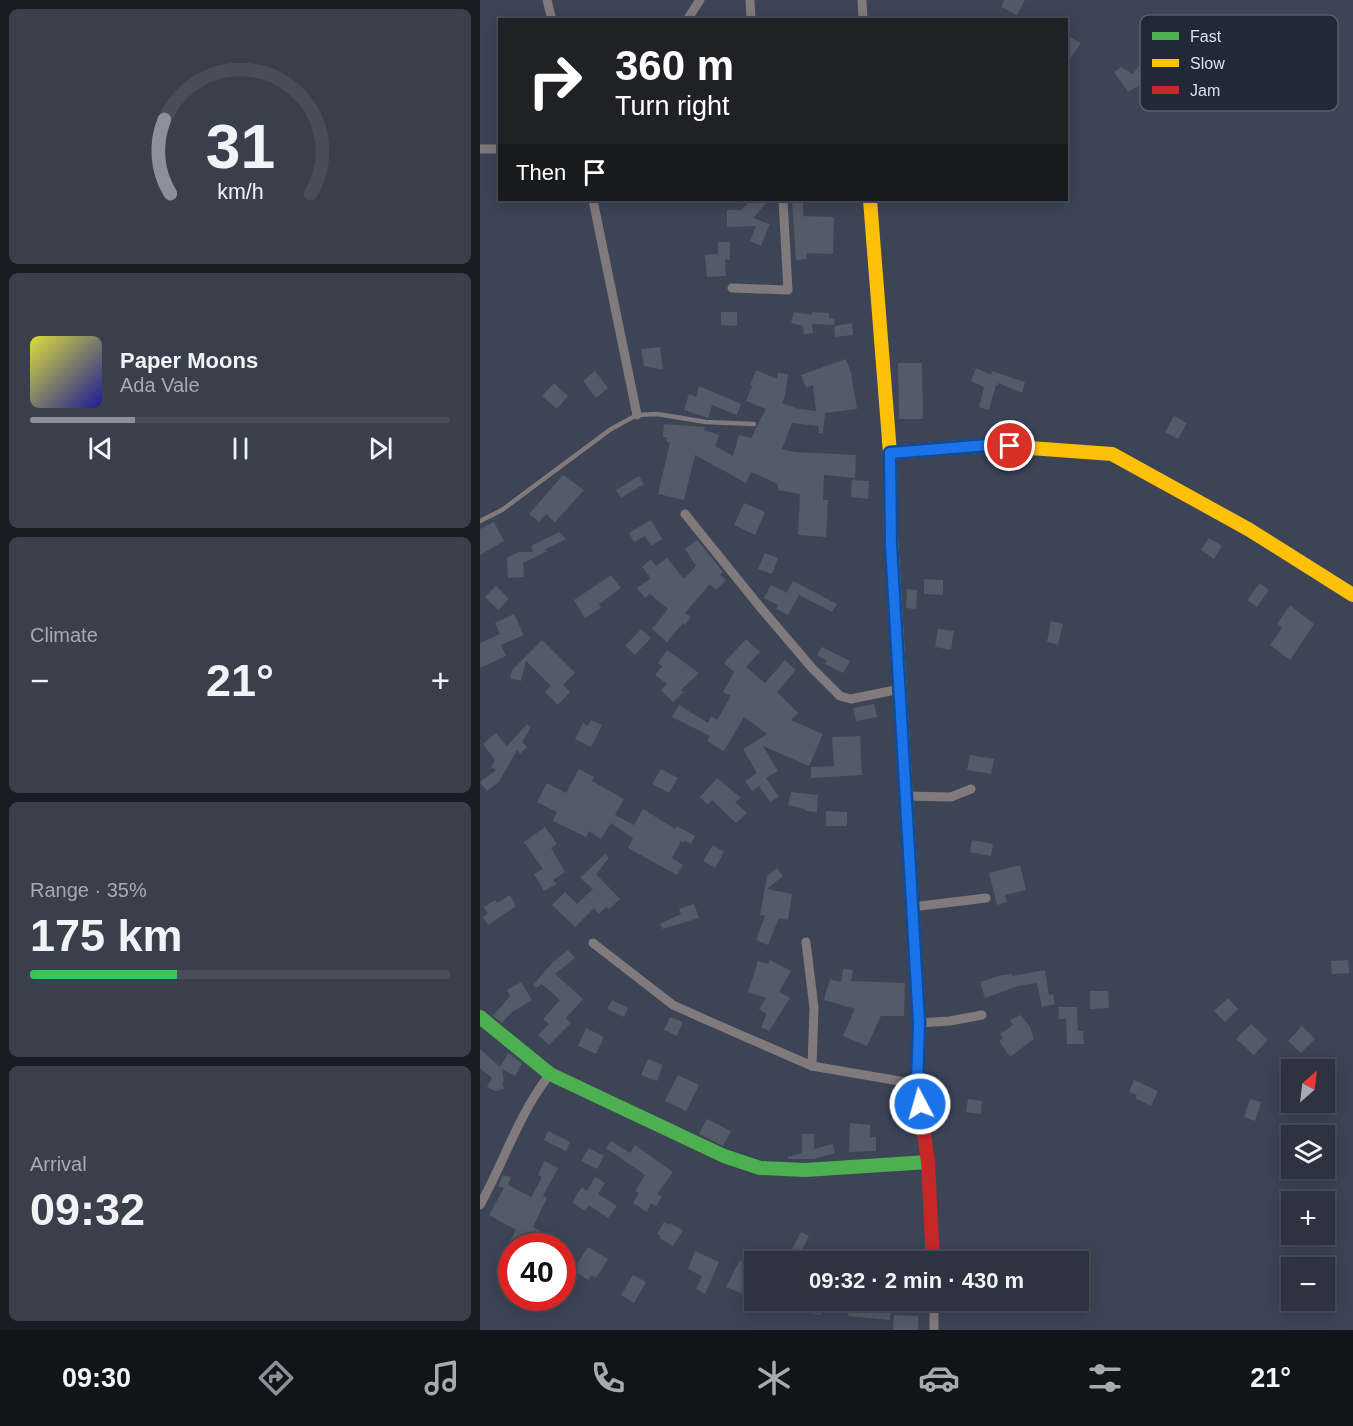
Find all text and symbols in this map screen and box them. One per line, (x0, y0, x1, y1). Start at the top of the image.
legend (1140, 15, 1338, 111)
text: Fast (1190, 28, 1222, 45)
icon: right (516, 42, 594, 120)
text: 360 m (615, 42, 734, 89)
text: Slow (1190, 55, 1225, 72)
text: Jam (1190, 82, 1220, 99)
text: Turn right (615, 91, 730, 121)
text: 31 (205, 112, 275, 181)
icon: arrive (578, 156, 611, 189)
text: Then (516, 160, 566, 185)
text: km/h (217, 180, 263, 204)
text: Paper Moons (120, 348, 258, 373)
text: Ada Vale (120, 374, 200, 396)
pin (984, 420, 1035, 471)
icon: arrive (993, 429, 1026, 462)
icon: previous (84, 432, 117, 465)
icon: pause (224, 432, 257, 465)
icon: next (364, 432, 397, 465)
text: Climate (30, 624, 98, 646)
text: 21° (206, 655, 274, 706)
text: − (30, 662, 49, 699)
text: + (431, 662, 450, 699)
text: Range · 35% (30, 879, 147, 901)
text: 175 km (30, 910, 183, 961)
north arrow (1281, 1059, 1335, 1113)
map controls (1281, 1059, 1335, 1311)
position arrow (888, 1072, 952, 1136)
button: layers (1281, 1125, 1335, 1179)
text: Arrival (30, 1153, 87, 1175)
text: 09:32 (30, 1184, 145, 1235)
button: + (1281, 1191, 1335, 1245)
speed limit sign: 40 (498, 1233, 576, 1311)
button: − (1281, 1257, 1335, 1311)
text: 09:32 · 2 min · 430 m (809, 1268, 1024, 1293)
icon: directions (255, 1357, 297, 1399)
icon: music (421, 1357, 463, 1399)
icon: phone (587, 1357, 629, 1399)
icon: climate (753, 1357, 795, 1399)
icon: car (918, 1357, 960, 1399)
icon: filters (1084, 1357, 1126, 1399)
text: 09:30 (62, 1363, 131, 1393)
text: 21° (1250, 1363, 1291, 1393)

